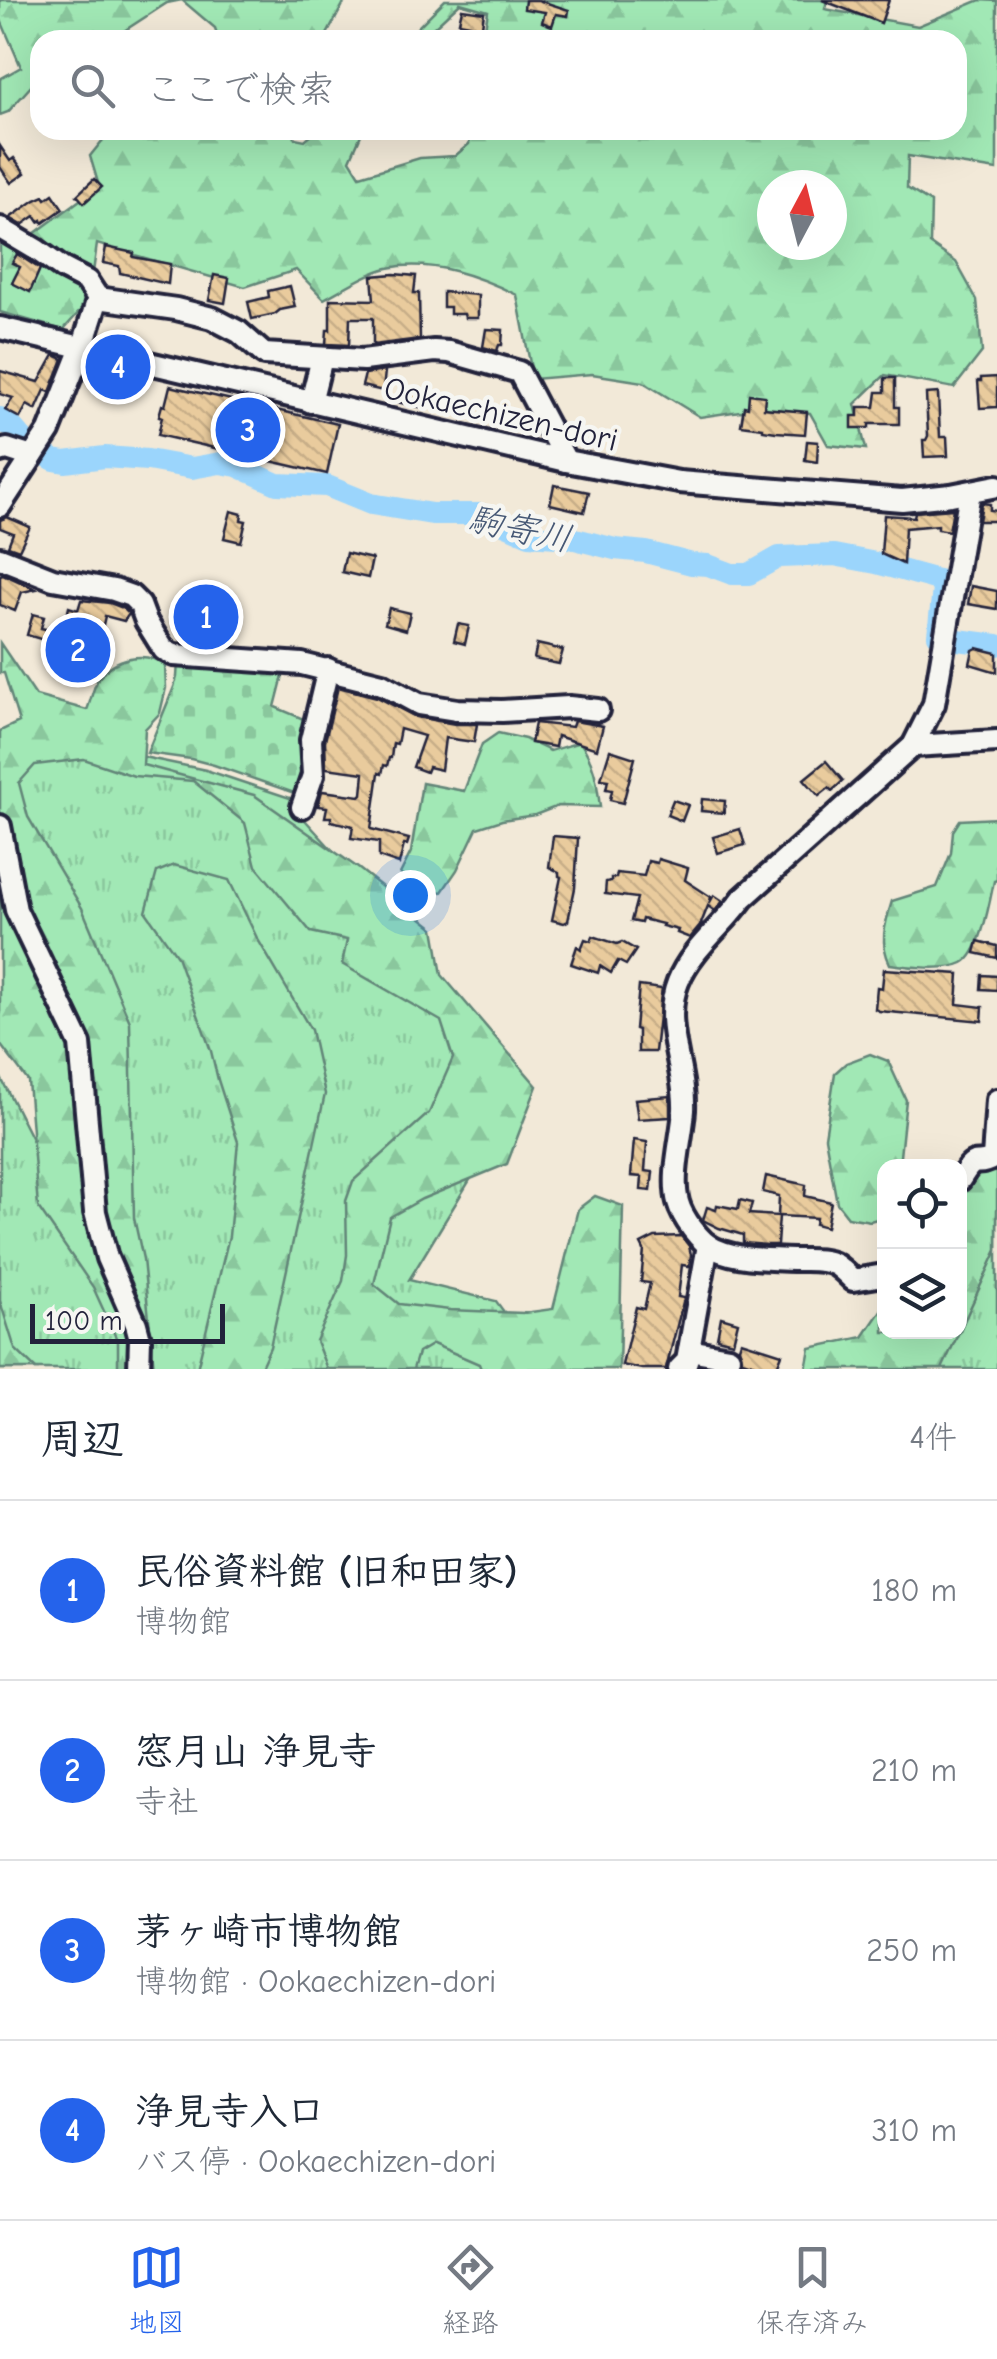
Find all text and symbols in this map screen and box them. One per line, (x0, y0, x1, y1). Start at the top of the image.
search box (30, 30, 967, 140)
icon: search (65, 58, 120, 113)
text: ここで検索 (145, 68, 335, 112)
north arrow (757, 170, 847, 260)
pin: 4 (86, 330, 150, 404)
street label: Ookaechizen-dori (381, 369, 621, 459)
pin: 3 (216, 392, 280, 468)
water label: 駒寄川 (464, 498, 576, 560)
pin: 1 (174, 580, 238, 654)
pin: 2 (46, 612, 110, 688)
your location (385, 870, 436, 921)
map controls (877, 1159, 967, 1339)
button: locate (877, 1159, 967, 1249)
button: layers (877, 1249, 967, 1339)
scale bar (30, 1299, 225, 1344)
text: 100 m (45, 1305, 123, 1337)
text: 周辺 (40, 1415, 124, 1464)
text: 4件 (910, 1419, 957, 1456)
text: 民俗資料館 (旧和田家) (135, 1550, 518, 1594)
text: 1 (66, 1572, 79, 1609)
text: 180 m (871, 1572, 957, 1609)
text: 博物館 (135, 1603, 231, 1640)
text: 窓月山 浄見寺 (135, 1730, 377, 1774)
text: 2 (65, 1752, 80, 1789)
text: 210 m (871, 1752, 957, 1789)
text: 寺社 (135, 1783, 199, 1820)
text: 茅ヶ崎市博物館 (135, 1910, 401, 1954)
text: 3 (65, 1932, 80, 1969)
text: 250 m (866, 1932, 957, 1969)
text: 博物館 · Ookaechizen-dori (135, 1963, 496, 2000)
text: 浄見寺入口 (135, 2090, 325, 2134)
text: 4 (65, 2112, 80, 2149)
text: 310 m (871, 2112, 957, 2149)
text: バス停 · Ookaechizen-dori (135, 2143, 496, 2180)
tab: 地図 (129, 2240, 185, 2340)
tab: 経路 (442, 2240, 498, 2340)
tab: 保存済み (756, 2240, 868, 2340)

